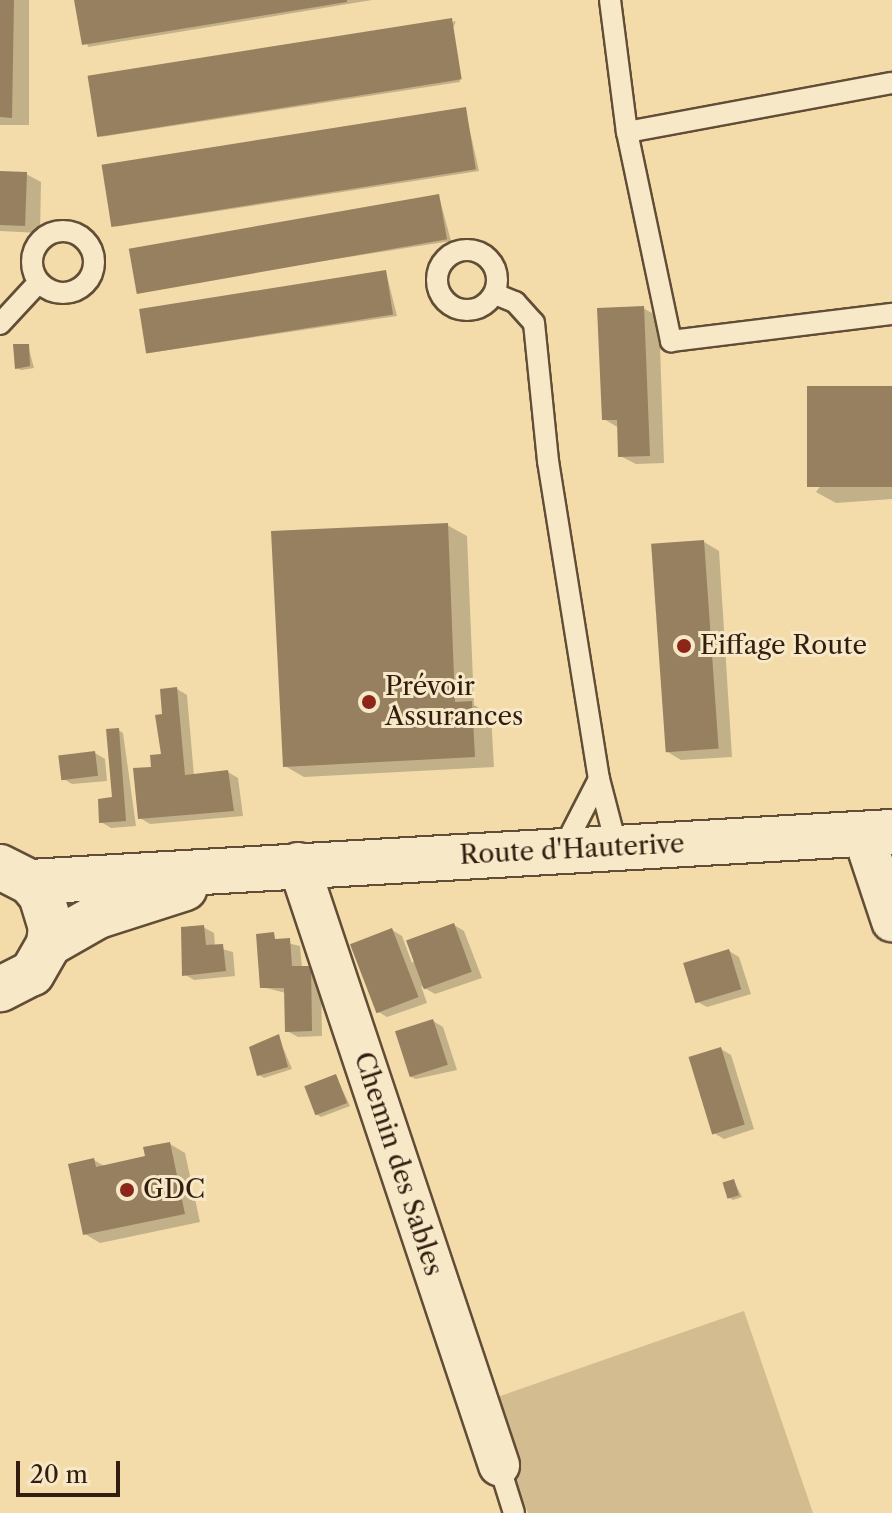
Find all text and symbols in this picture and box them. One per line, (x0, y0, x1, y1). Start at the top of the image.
place label: Eiffage Route (700, 630, 867, 662)
marker: Eiffage Route (675, 637, 693, 655)
place label: Prévoir Assurances (385, 671, 523, 732)
marker: Prévoir Assurances (360, 693, 378, 711)
street label: Route d'Hauterive (459, 829, 685, 871)
street label: Chemin des Sables (347, 1048, 449, 1280)
place label: GDC (143, 1174, 205, 1206)
marker: GDC (118, 1181, 136, 1199)
scale bar (20, 1445, 124, 1495)
text: 20 m (30, 1460, 88, 1489)

